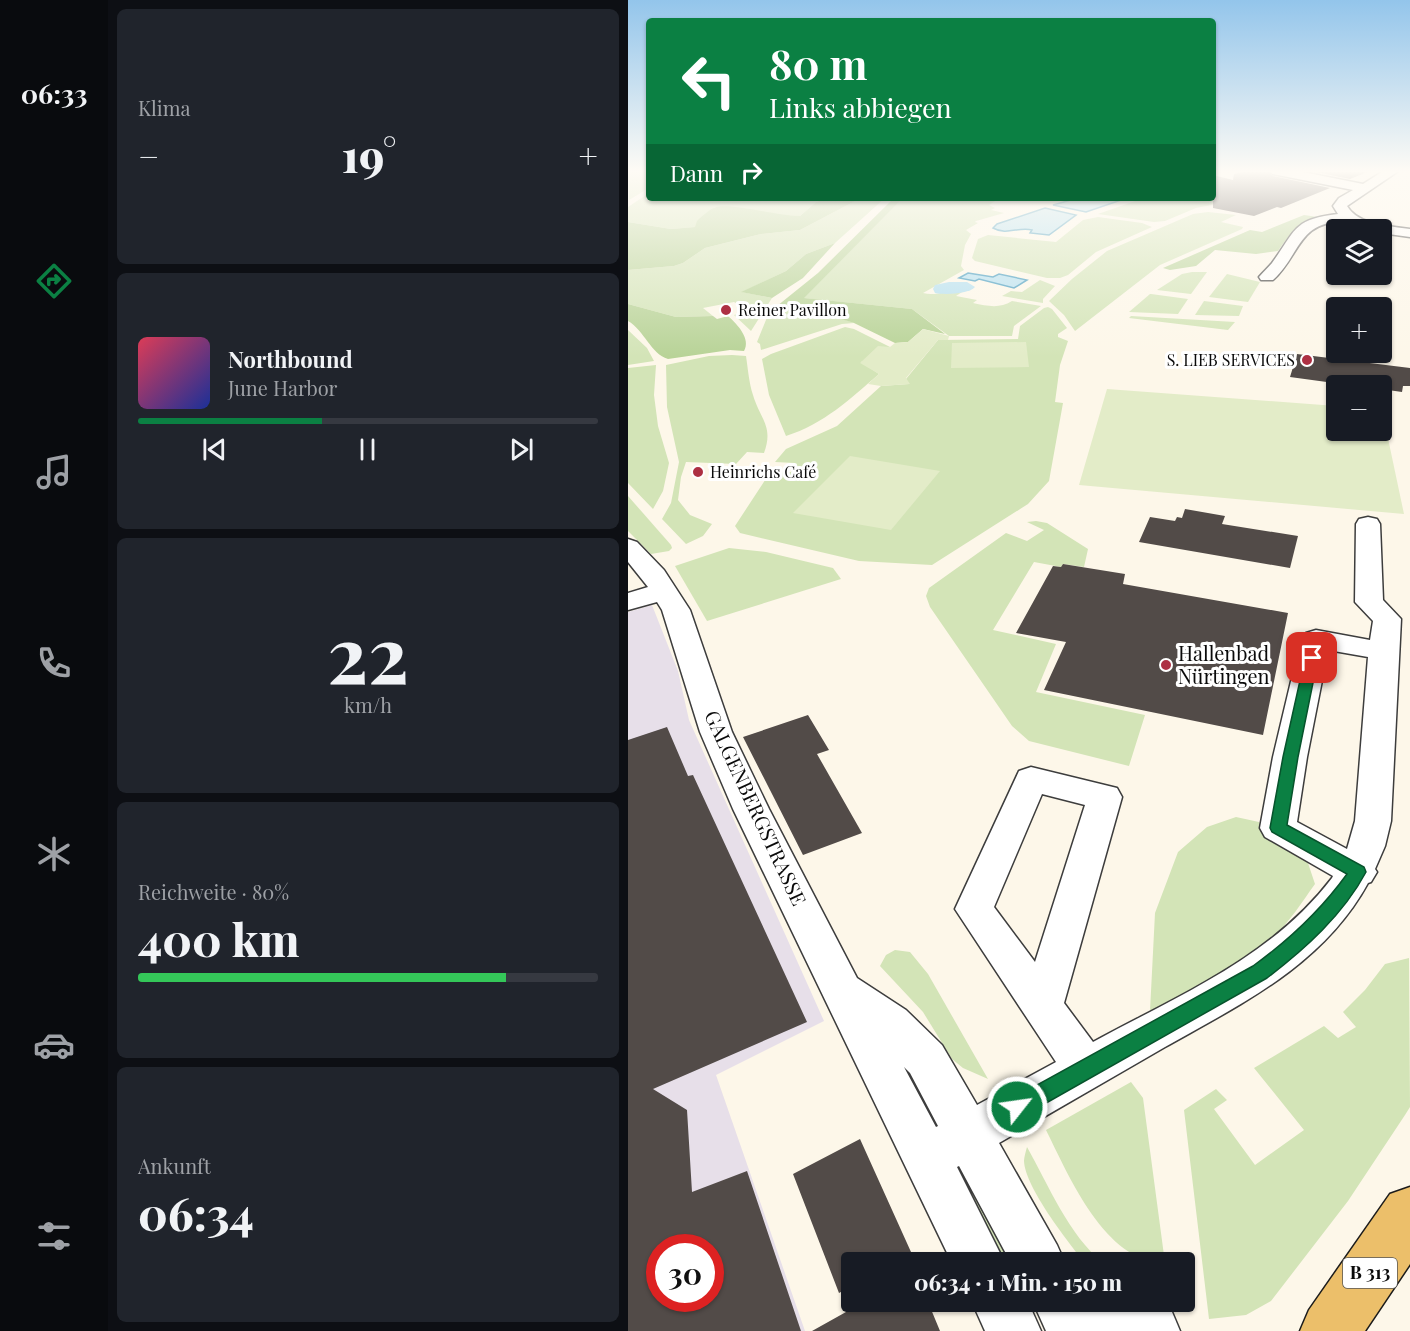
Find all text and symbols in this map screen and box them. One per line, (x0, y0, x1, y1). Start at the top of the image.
text: 80 m (769, 35, 867, 91)
icon: left (670, 42, 748, 120)
text: 06:33 (21, 75, 87, 111)
text: Links abbiegen (769, 89, 952, 125)
text: Klima (138, 94, 190, 121)
text: 19° (342, 124, 396, 184)
text: − (138, 133, 159, 177)
text: + (579, 133, 598, 177)
icon: right (735, 156, 768, 189)
text: Dann (670, 158, 723, 188)
map controls (1326, 219, 1392, 441)
button: layers (1326, 219, 1392, 285)
icon: directions (33, 260, 75, 302)
button: + (1326, 297, 1392, 363)
place label: Reiner Pavillon (738, 299, 847, 320)
marker: Reiner Pavillon (719, 303, 733, 317)
text: Northbound (228, 344, 353, 374)
place label: S. LIEB SERVICES (1167, 349, 1295, 370)
marker: S. LIEB SERVICES (1300, 353, 1314, 367)
text: June Harbor (228, 374, 338, 401)
button: − (1326, 375, 1392, 441)
icon: previous (198, 433, 231, 466)
icon: pause (351, 433, 384, 466)
icon: next (505, 433, 538, 466)
icon: music (33, 451, 75, 493)
place label: Heinrichs Café (710, 461, 816, 482)
marker: Heinrichs Café (691, 465, 705, 479)
text: 22 (327, 600, 409, 704)
pin (1286, 632, 1337, 683)
place label: Hallenbad Nürtingen (1178, 639, 1270, 689)
icon: arrive (1295, 641, 1328, 674)
icon: phone (33, 642, 75, 684)
marker: Hallenbad Nürtingen (1159, 658, 1173, 672)
text: km/h (344, 691, 392, 718)
street label: GALGENBERGSTRASSE (699, 705, 813, 909)
icon: climate (33, 833, 75, 875)
text: Reichweite · 80% (138, 878, 289, 905)
text: 400 km (138, 908, 299, 968)
icon: car (33, 1024, 75, 1066)
position arrow (985, 1075, 1049, 1139)
text: Ankunft (138, 1152, 211, 1179)
text: 06:34 (138, 1182, 254, 1242)
icon: filters (33, 1215, 75, 1257)
speed limit sign: 30 (646, 1234, 724, 1312)
road number: B 313 (1343, 1258, 1397, 1288)
text: 06:34 · 1 Min. · 150 m (914, 1267, 1122, 1297)

